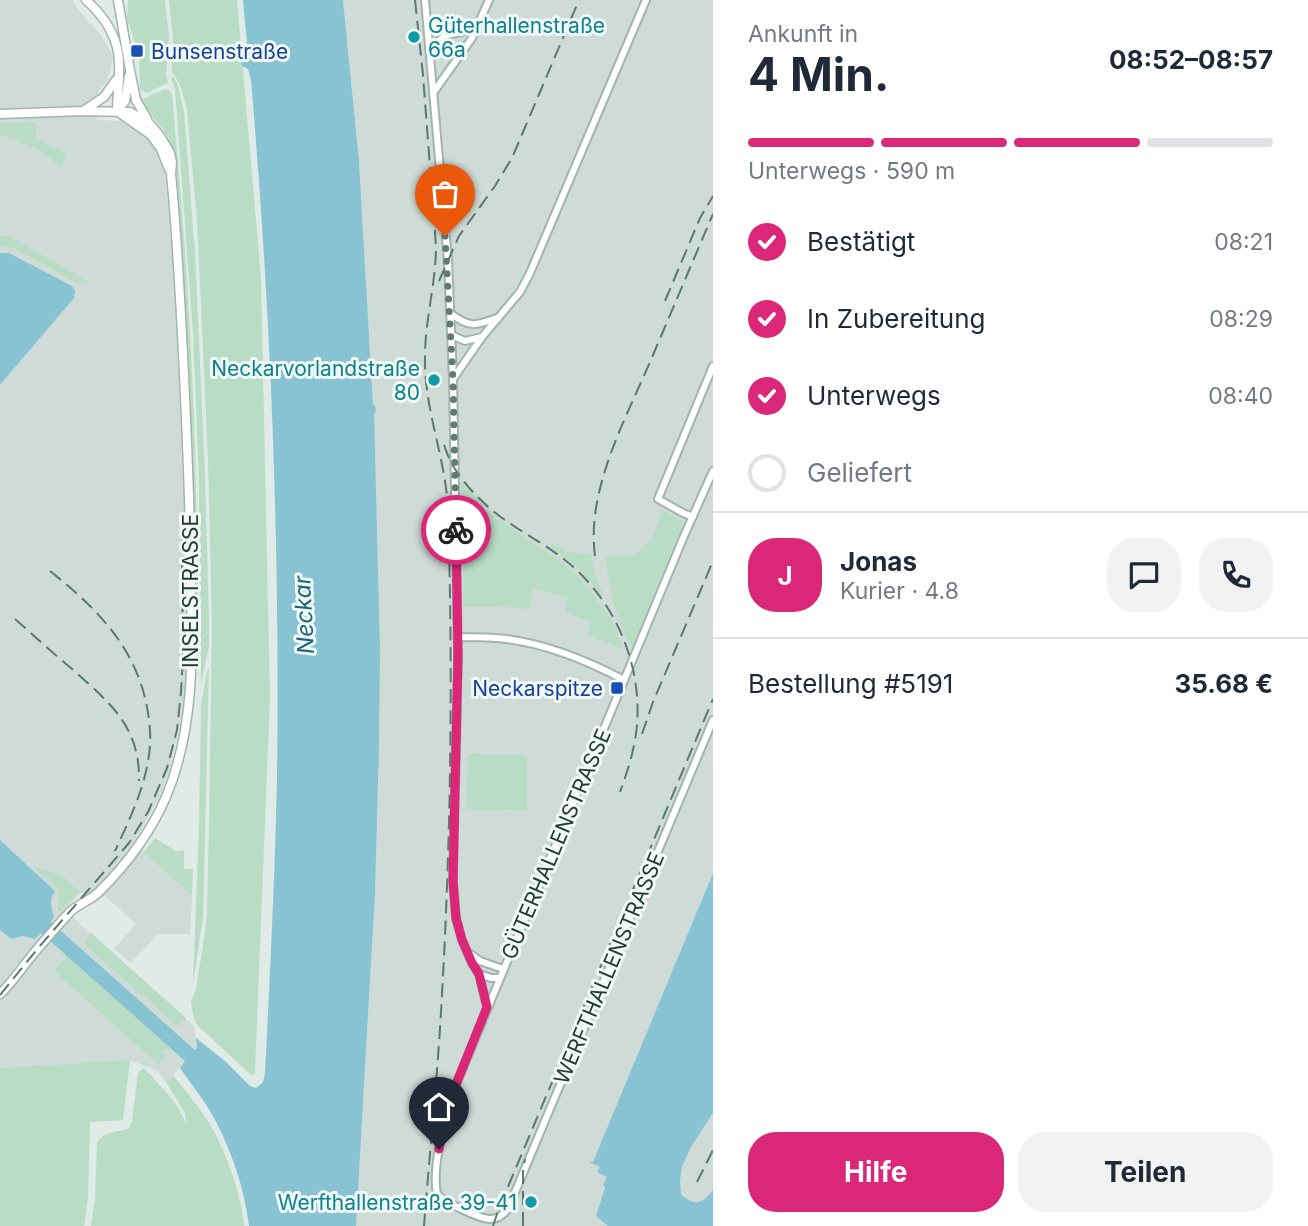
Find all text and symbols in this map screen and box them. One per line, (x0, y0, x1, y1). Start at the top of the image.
place label: Güterhallenstraße 66a (428, 13, 605, 62)
text: Ankunft in (748, 20, 858, 48)
marker: Güterhallenstraße 66a (406, 29, 422, 45)
place label: Bunsenstraße (151, 39, 288, 64)
marker: Bunsenstraße (129, 43, 145, 59)
text: 08:52–08:57 (1109, 44, 1273, 75)
text: 4 Min. (748, 46, 889, 102)
text: Unterwegs · 590 m (748, 157, 955, 185)
pin (415, 164, 475, 236)
icon: bag (426, 175, 464, 213)
icon: check (748, 223, 786, 261)
text: Bestätigt (807, 226, 915, 257)
text: 08:21 (1214, 228, 1273, 256)
icon: check (748, 300, 786, 338)
text: In Zubereitung (807, 303, 985, 334)
text: 08:29 (1209, 305, 1273, 333)
place label: Neckarvorlandstraße 80 (211, 356, 420, 405)
marker: Neckarvorlandstraße 80 (426, 372, 442, 388)
icon: check (748, 377, 786, 415)
text: Unterwegs (807, 380, 941, 411)
text: 08:40 (1208, 382, 1273, 410)
text: Geliefert (807, 457, 912, 488)
courier (421, 495, 491, 565)
icon: bike (437, 511, 475, 549)
street label: INSELSTRASSE (178, 514, 203, 668)
button: chat (1107, 538, 1181, 612)
button: phone (1199, 538, 1273, 612)
text: Jonas (840, 546, 917, 577)
text: J (777, 560, 793, 591)
water label: Neckar (288, 574, 320, 655)
text: Kurier · 4.8 (840, 577, 959, 605)
text: Bestellung #5191 (748, 668, 953, 699)
text: 35.68 € (1175, 668, 1273, 699)
place label: Neckarspitze (472, 676, 603, 701)
marker: Neckarspitze (609, 680, 625, 696)
street label: GÜTERHALLENSTRASSE (495, 725, 616, 963)
street label: WERFTHALLENSTRASSE (549, 848, 669, 1088)
pin (409, 1077, 469, 1149)
icon: home (420, 1088, 458, 1126)
button: Hilfe (748, 1132, 1004, 1212)
button: Teilen (1018, 1132, 1273, 1212)
place label: Werfthallenstraße 39-41 (278, 1190, 517, 1215)
marker: Werfthallenstraße 39-41 (523, 1194, 539, 1210)

